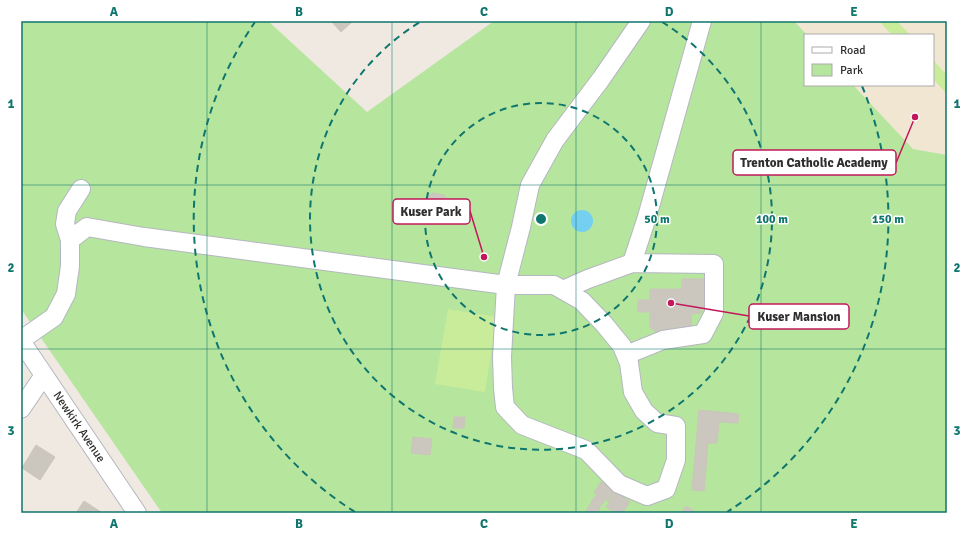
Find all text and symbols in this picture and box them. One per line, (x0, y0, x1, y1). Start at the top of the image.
text: A (110, 4, 119, 20)
text: B (295, 4, 303, 20)
text: C (480, 4, 488, 20)
text: D (665, 4, 674, 20)
text: E (850, 4, 858, 20)
legend (804, 34, 934, 86)
text: Road (840, 43, 866, 58)
text: Park (840, 63, 863, 78)
text: 1 (7, 96, 15, 112)
text: 1 (953, 96, 961, 112)
callout: Trenton Catholic Academy (733, 150, 896, 175)
text: Trenton Catholic Academy (740, 155, 888, 171)
callout: Kuser Park (393, 199, 470, 224)
text: Kuser Park (400, 204, 462, 220)
centre of rings (534, 212, 548, 226)
text: 50 m (644, 212, 670, 227)
text: 100 m (756, 212, 788, 227)
text: 150 m (872, 212, 904, 227)
text: 2 (7, 260, 15, 276)
text: 2 (953, 260, 961, 276)
callout: Kuser Mansion (749, 304, 849, 329)
text: Kuser Mansion (757, 309, 841, 325)
street label: Newkirk Avenue (50, 389, 108, 465)
text: 3 (7, 423, 15, 439)
text: 3 (953, 423, 961, 439)
text: A (110, 516, 119, 532)
text: B (295, 516, 303, 532)
text: C (480, 516, 488, 532)
text: D (665, 516, 674, 532)
text: E (850, 516, 858, 532)

